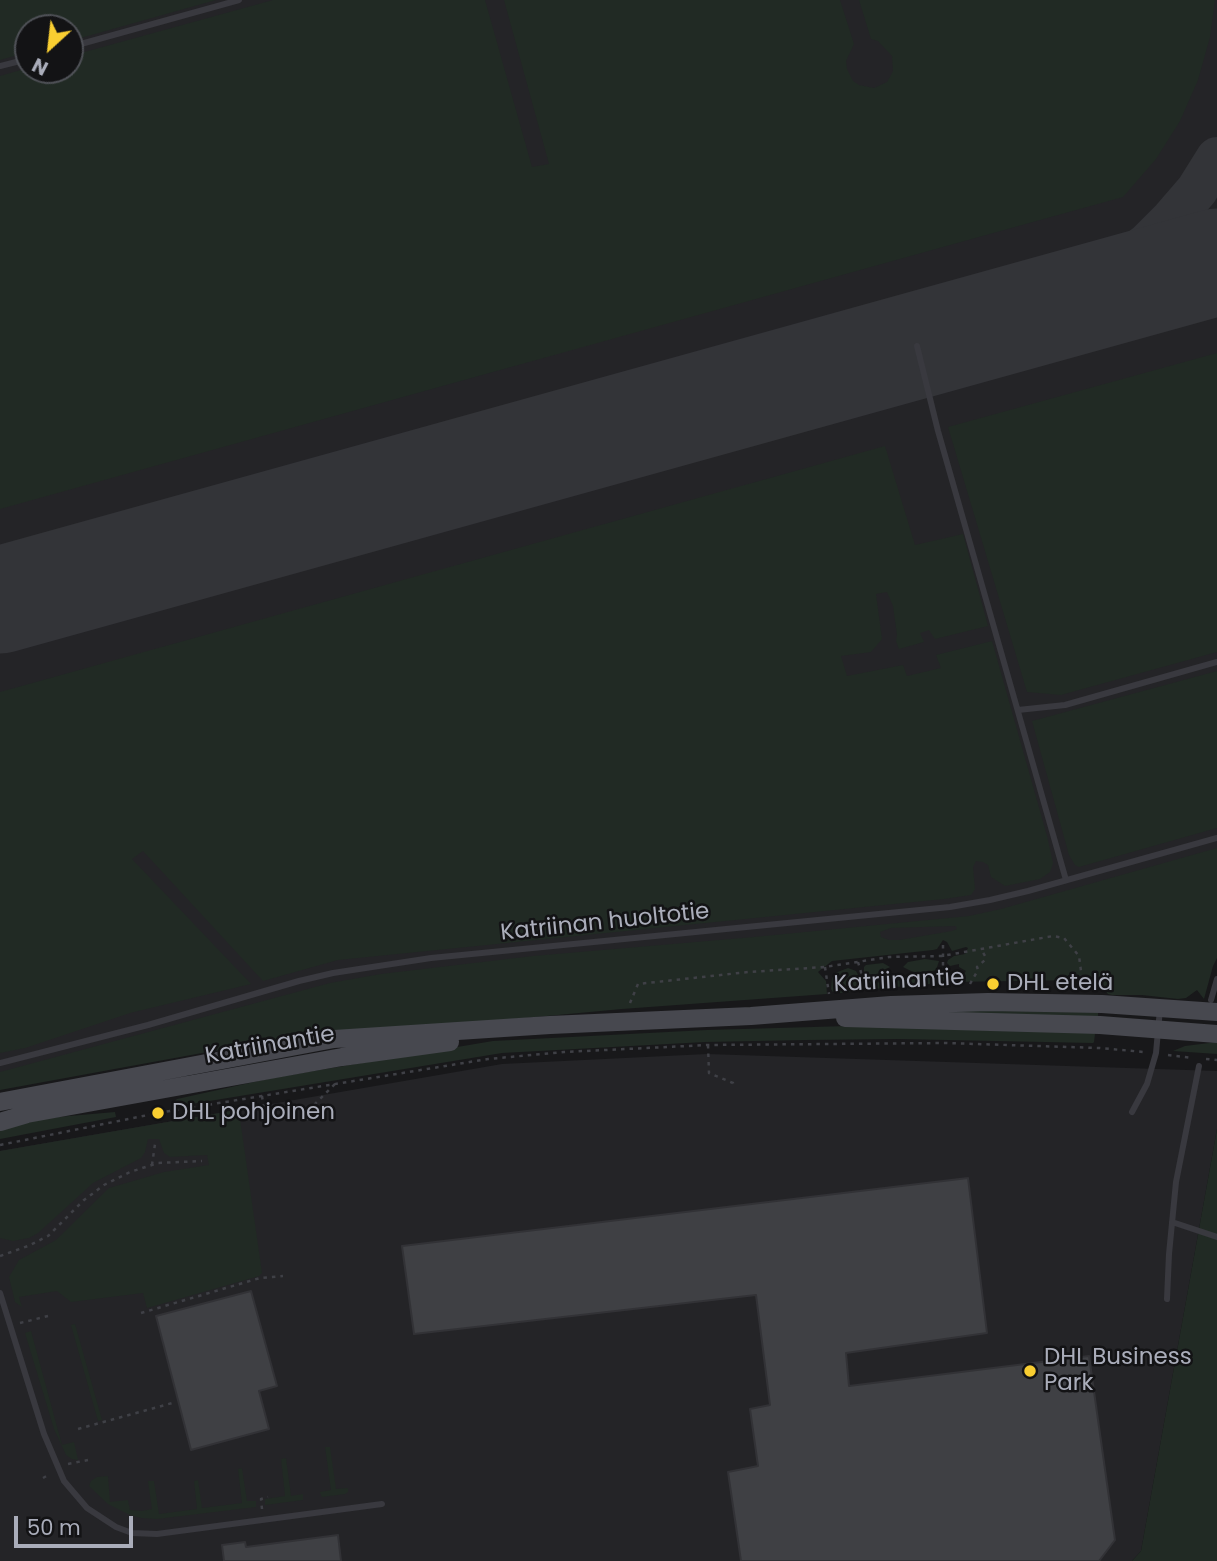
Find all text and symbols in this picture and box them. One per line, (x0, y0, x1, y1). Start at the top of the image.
north arrow (14, 14, 84, 84)
text: N (28, 51, 53, 82)
street label: Katriinan huoltotie (499, 898, 711, 948)
street label: Katriinantie (833, 965, 965, 999)
place label: DHL etelä (1007, 970, 1113, 998)
marker: DHL etelä (985, 976, 1001, 992)
street label: Katriinantie (203, 1021, 337, 1071)
place label: DHL pohjoinen (172, 1099, 335, 1127)
marker: DHL pohjoinen (150, 1105, 166, 1121)
place label: DHL Business Park (1044, 1344, 1192, 1398)
marker: DHL Business Park (1022, 1363, 1038, 1379)
scale bar (18, 1502, 136, 1546)
text: 50 m (27, 1513, 81, 1542)

